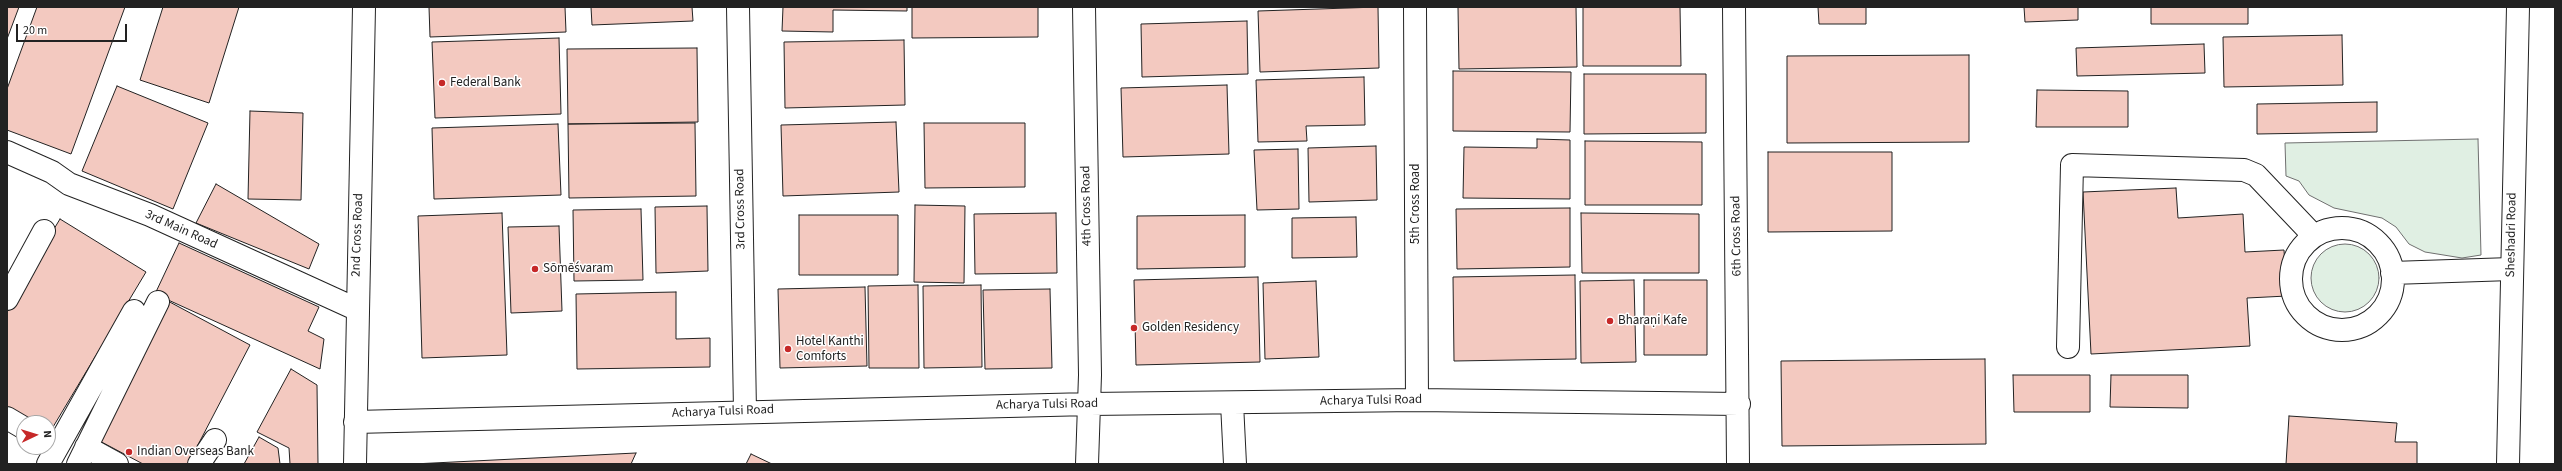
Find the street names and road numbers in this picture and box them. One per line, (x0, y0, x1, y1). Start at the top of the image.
street label: 5th Cross Road (1408, 164, 1424, 244)
street label: 4th Cross Road (1078, 165, 1096, 247)
street label: 3rd Cross Road (732, 168, 750, 250)
street label: Sheshadri Road (2503, 192, 2521, 278)
street label: 2nd Cross Road (349, 193, 367, 277)
street label: 6th Cross Road (1728, 195, 1746, 277)
street label: 3rd Main Road (142, 207, 220, 253)
street label: Acharya Tulsi Road (1320, 392, 1422, 410)
street label: Acharya Tulsi Road (996, 396, 1098, 414)
street label: Acharya Tulsi Road (672, 402, 774, 422)

